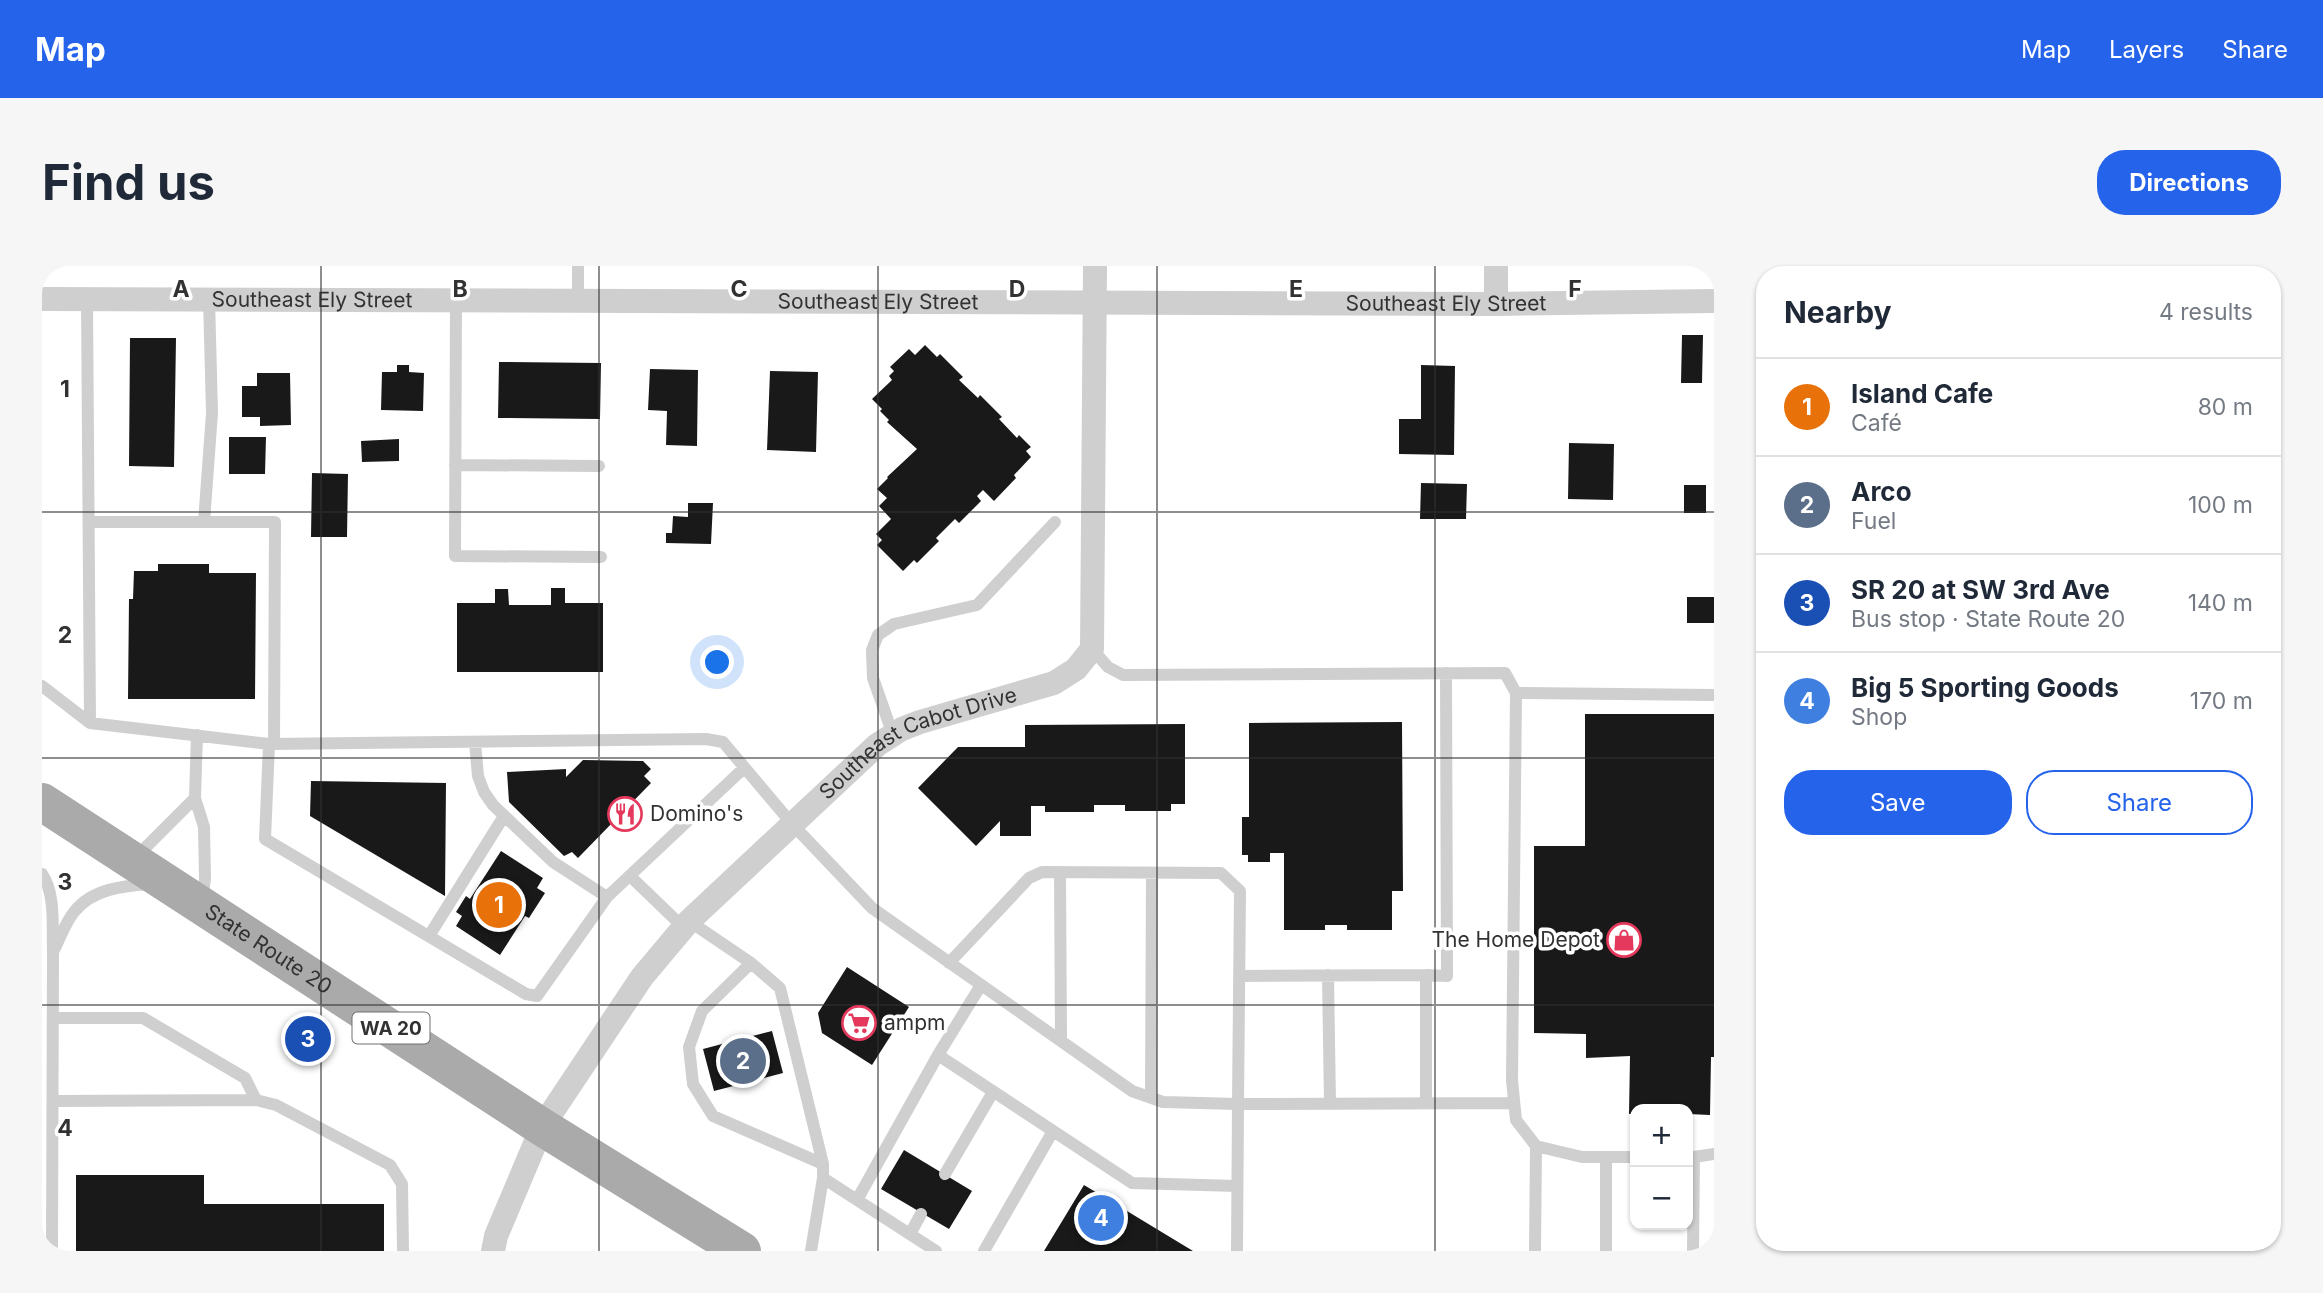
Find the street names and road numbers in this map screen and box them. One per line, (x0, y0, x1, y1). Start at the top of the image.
street label: Southeast Ely Street (212, 287, 413, 312)
street label: Southeast Ely Street (778, 289, 979, 314)
street label: Southeast Ely Street (1346, 290, 1547, 316)
street label: Southeast Cabot Drive (814, 682, 1020, 804)
street label: State Route 20 (201, 898, 337, 999)
road number: WA 20 (352, 1013, 430, 1044)

